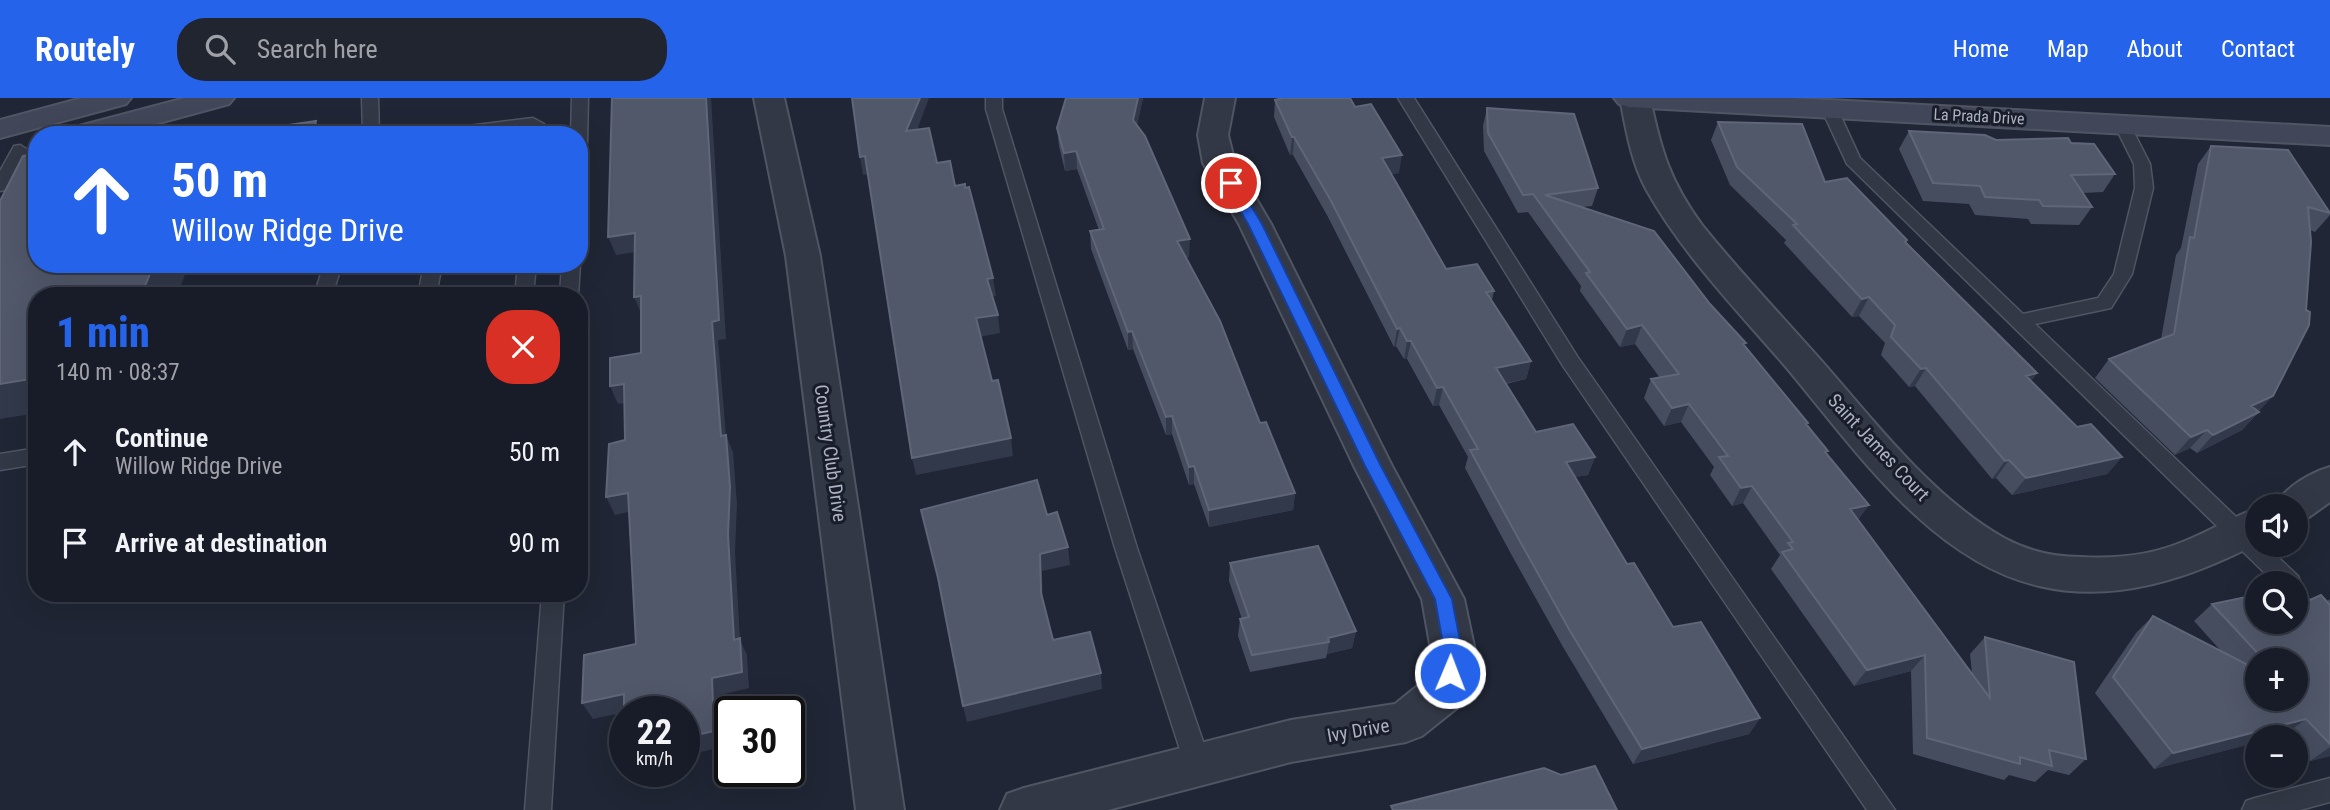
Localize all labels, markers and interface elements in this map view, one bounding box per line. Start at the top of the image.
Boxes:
search box [177,18,667,81]
text: Routely [35,30,135,69]
icon: search [201,30,239,68]
text: Search here [257,34,378,64]
text: Home [1953,35,2009,63]
text: Map [2047,35,2089,63]
text: About [2127,35,2183,63]
text: Contact [2221,35,2295,63]
street label: La Prada Drive [1933,105,2025,128]
text: 50 m [171,152,268,209]
pin [1201,153,1261,213]
icon: ahead [56,154,147,245]
icon: arrive [1212,164,1250,202]
text: Willow Ridge Drive [171,211,404,249]
text: 1 min [56,308,150,357]
button: close [486,310,560,384]
text: 140 m · 08:37 [56,359,180,386]
street label: Country Club Drive [809,383,852,523]
street label: Saint James Court [1823,389,1934,506]
text: Continue [115,423,208,453]
icon: ahead [56,433,94,471]
text: 50 m [509,437,560,467]
text: Willow Ridge Drive [115,453,282,480]
map controls [2245,494,2308,788]
button: sound [2245,494,2308,557]
icon: arrive [56,524,94,562]
text: Arrive at destination [115,528,327,558]
text: 90 m [509,528,560,558]
button: search [2245,571,2308,634]
position arrow [1413,636,1487,710]
button: + [2245,648,2308,711]
speed limit sign: 30 [714,696,805,787]
text: 22 [637,712,672,753]
street label: Ivy Drive [1325,714,1391,747]
button: − [2245,725,2308,788]
text: km/h [636,748,673,769]

